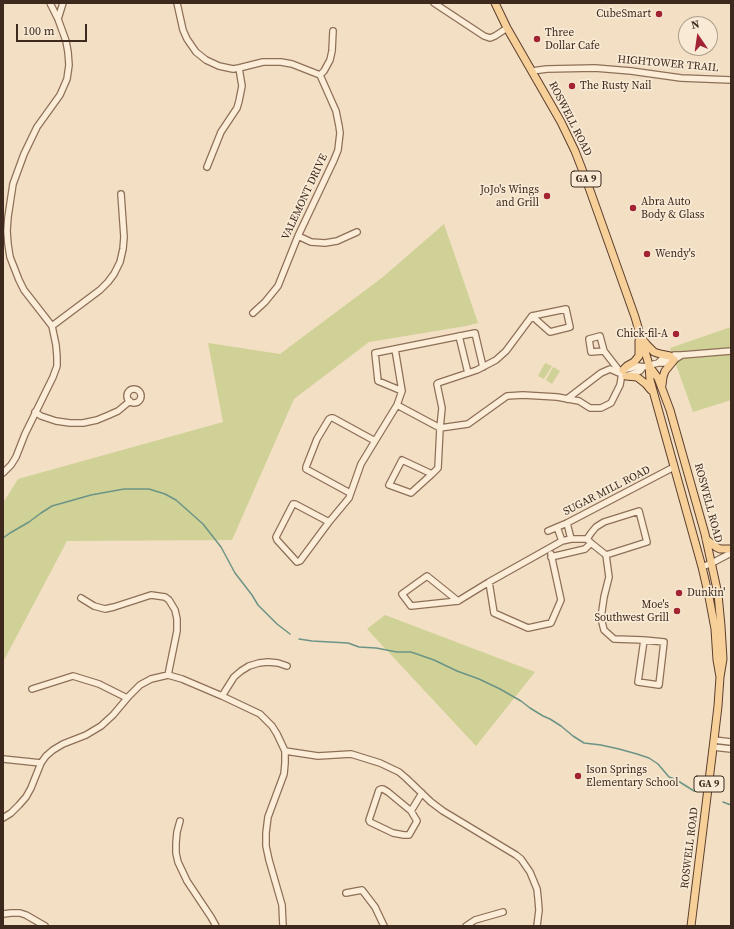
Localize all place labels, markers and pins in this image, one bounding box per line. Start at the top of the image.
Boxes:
place label: CubeSmart [596,7,651,21]
marker: CubeSmart [654,9,664,19]
place label: Three Dollar Cafe [545,26,600,52]
marker: Three Dollar Cafe [532,34,542,44]
place label: The Rusty Nail [580,79,652,93]
marker: The Rusty Nail [567,81,577,91]
place label: JoJo's Wings and Grill [480,183,539,209]
marker: JoJo's Wings and Grill [542,191,552,201]
place label: Abra Auto Body & Glass [641,195,705,221]
marker: Abra Auto Body & Glass [628,203,638,213]
place label: Wendy's [655,247,695,261]
marker: Wendy's [642,249,652,259]
place label: Chick-fil-A [616,327,668,341]
marker: Chick-fil-A [671,329,681,339]
place label: Dunkin' [687,586,725,600]
marker: Dunkin' [674,588,684,598]
place label: Moe's Southwest Grill [594,598,669,624]
marker: Moe's Southwest Grill [672,606,682,616]
place label: Ison Springs Elementary School [586,763,678,789]
marker: Ison Springs Elementary School [573,771,583,781]

